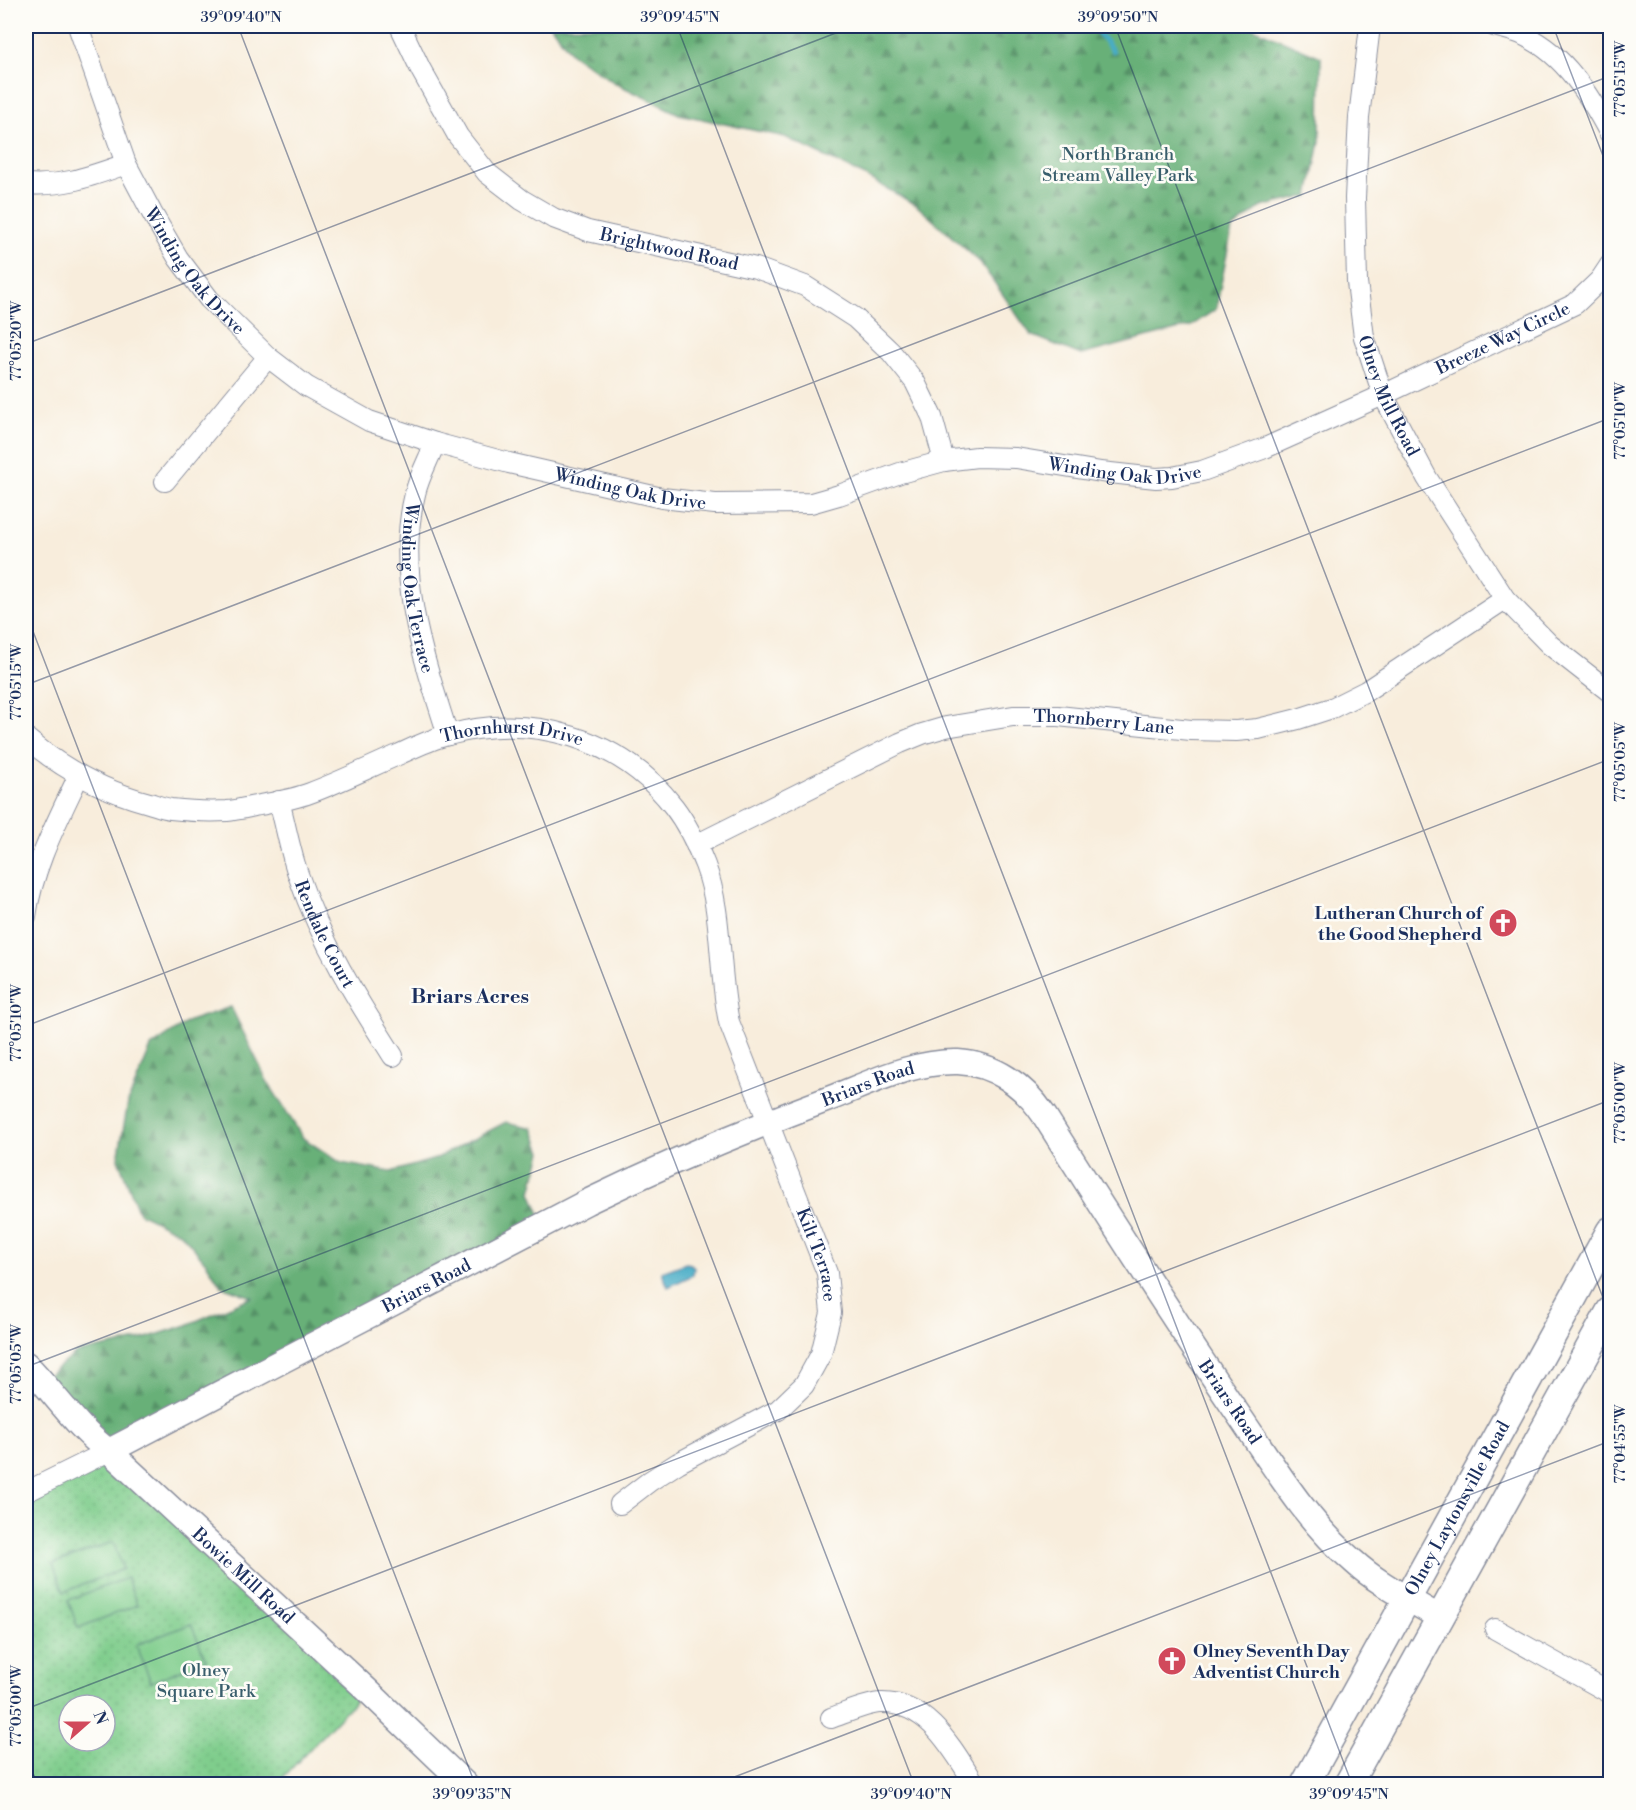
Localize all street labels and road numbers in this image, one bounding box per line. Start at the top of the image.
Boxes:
street label: Winding Oak Drive [139,202,250,340]
street label: Brightwood Road [597,222,741,275]
street label: Breeze Way Circle [1431,297,1574,380]
street label: Olney Mill Road [1353,332,1425,461]
street label: Winding Oak Drive [1046,452,1204,489]
street label: Winding Oak Drive [551,462,708,514]
street label: Winding Oak Terrace [397,500,440,676]
street label: Thornberry Lane [1034,704,1175,740]
street label: Thornhurst Drive [438,715,587,751]
street label: Rendale Court [289,877,360,993]
street label: Briars Road [818,1056,917,1112]
street label: Kilt Terrace [791,1204,841,1303]
street label: Briars Road [377,1253,476,1319]
street label: Briars Road [1193,1355,1267,1449]
street label: Olney Laytonsville Road [1400,1416,1515,1600]
street label: Bowie Mill Road [187,1522,300,1629]

